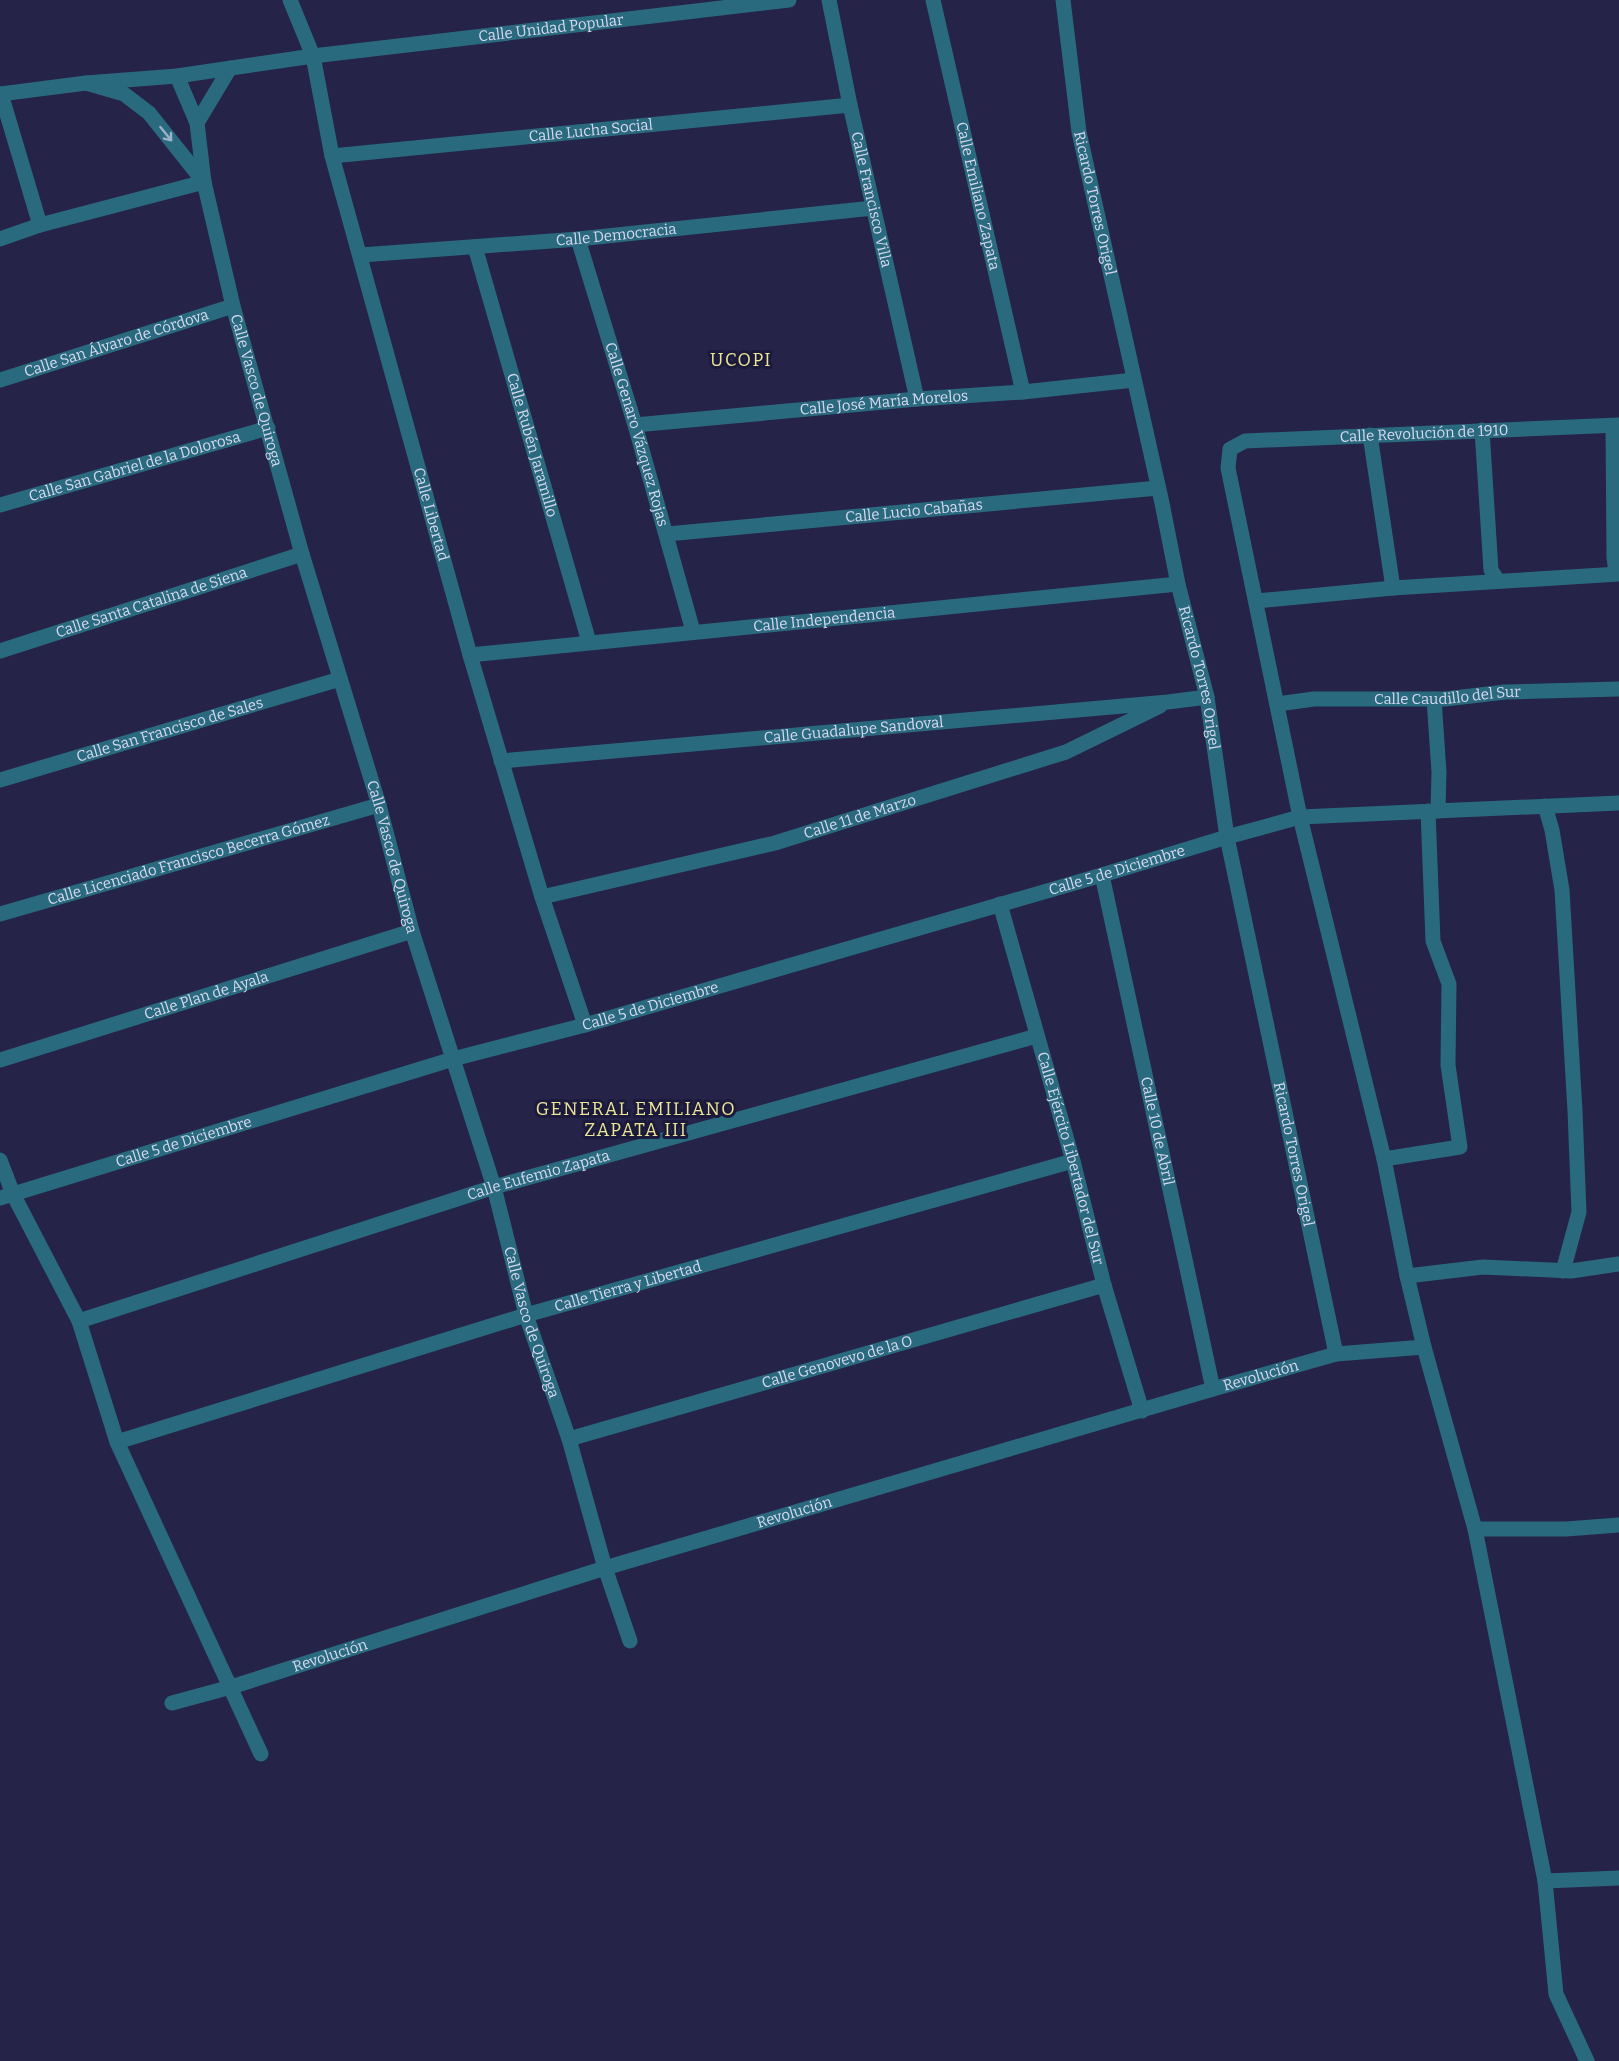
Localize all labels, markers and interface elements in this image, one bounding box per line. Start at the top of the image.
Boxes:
street label: Calle Unidad Popular [477,10,625,45]
street label: Calle Lucha Social [528,115,654,146]
street label: Calle Emiliano Zapata [952,120,1004,272]
one-way arrow [159,126,172,142]
street label: Calle Francisco Villa [847,130,896,269]
street label: Ricardo Torres Origel [1070,130,1120,277]
street label: Calle Democracia [555,220,677,250]
street label: Calle San Álvaro de Córdova [22,305,211,381]
street label: Calle Vasco de Quiroga [227,312,286,469]
street label: Calle Genaro Vázquez Rojas [601,340,672,528]
district label: UCOPI [710,349,772,371]
street label: Calle Rubén Jaramillo [503,371,561,519]
street label: Calle José María Morelos [799,387,969,419]
street label: Calle Revolución de 1910 [1339,421,1509,446]
street label: Calle San Gabriel de la Dolorosa [27,427,242,505]
street label: Calle Libertad [410,466,453,563]
street label: Calle Lucio Cabañas [844,495,983,526]
street label: Calle Santa Catalina de Siena [53,563,249,642]
street label: Calle Independencia [752,603,896,636]
street label: Ricardo Torres Origel [1175,604,1223,751]
street label: Calle Caudillo del Sur [1374,683,1521,708]
street label: Calle San Francisco de Sales [74,693,265,766]
street label: Calle Guadalupe Sandoval [763,713,944,747]
street label: Calle Vasco de Quiroga [363,778,421,935]
street label: Calle 11 de Marzo [801,790,918,842]
street label: Calle Licenciado Francisco Becerra Gómez [45,811,331,909]
street label: Calle 5 de Diciembre [1047,841,1187,899]
street label: Calle Plan de Ayala [142,968,271,1023]
street label: Calle 5 de Diciembre [580,978,721,1034]
street label: Calle Ejército Libertador del Sur [1033,1050,1108,1267]
street label: Calle 10 de Abril [1137,1075,1178,1187]
street label: Ricardo Torres Origel [1270,1080,1318,1228]
district label: GENERAL EMILIANO ZAPATA III [536,1098,736,1141]
street label: Calle 5 de Diciembre [113,1112,254,1171]
street label: Calle Eufemio Zapata [465,1146,612,1204]
street label: Calle Vasco de Quiroga [500,1245,563,1400]
street label: Calle Tierra y Libertad [552,1257,703,1316]
street label: Calle Genovevo de la O [760,1332,915,1392]
street label: Revolución [1221,1356,1301,1395]
street label: Revolución [755,1493,835,1532]
street label: Revolución [290,1635,370,1676]

